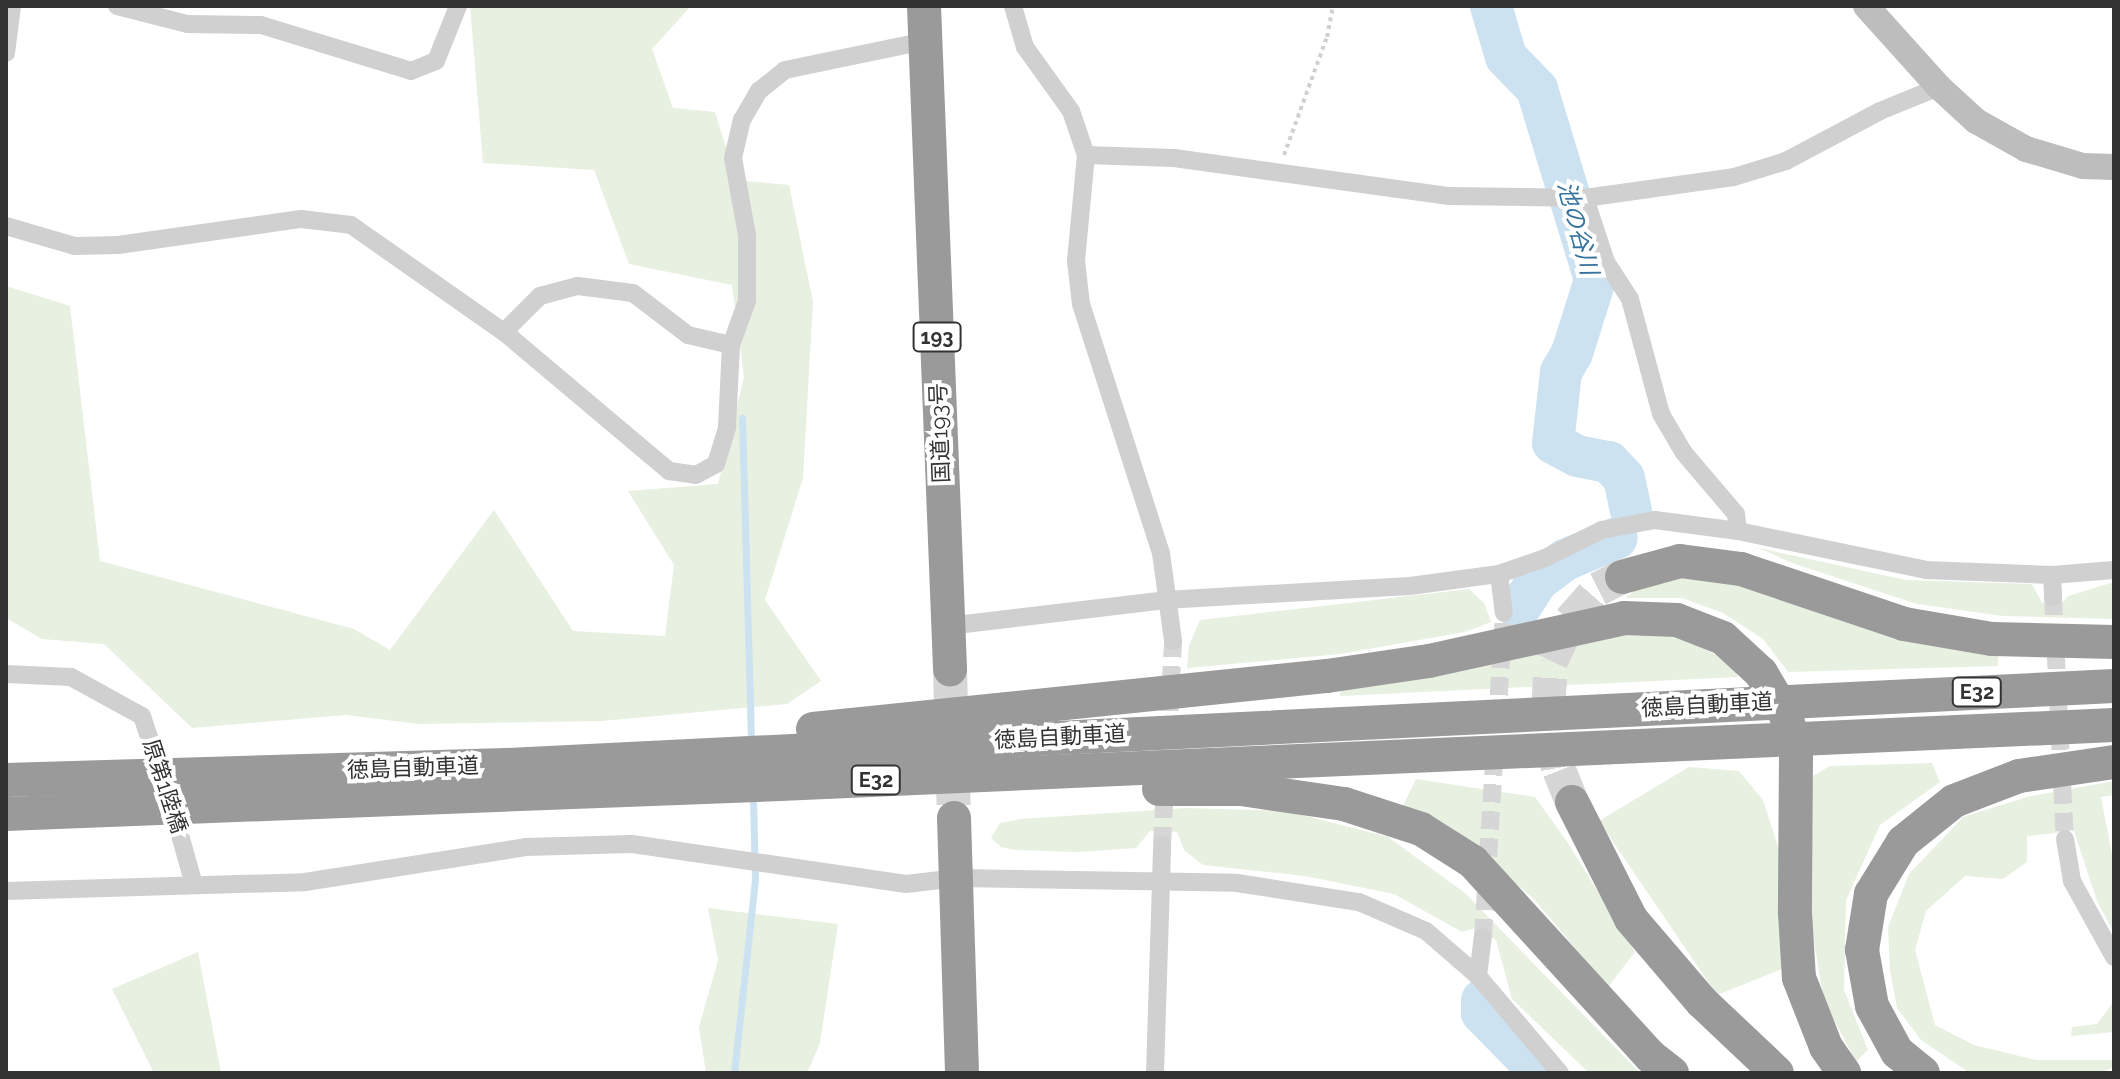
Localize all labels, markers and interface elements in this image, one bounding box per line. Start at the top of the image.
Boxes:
water label: 池の谷川 [1552,178,1604,278]
road number: 193 [911,321,963,353]
street label: 国道193号 [925,383,955,483]
road number: E32 [1951,676,2003,708]
street label: 徳島自動車道 [1640,688,1774,722]
street label: 徳島自動車道 [993,720,1127,754]
street label: 原第1陸橋 [137,736,193,836]
street label: 徳島自動車道 [347,753,479,783]
road number: E32 [850,764,902,796]

